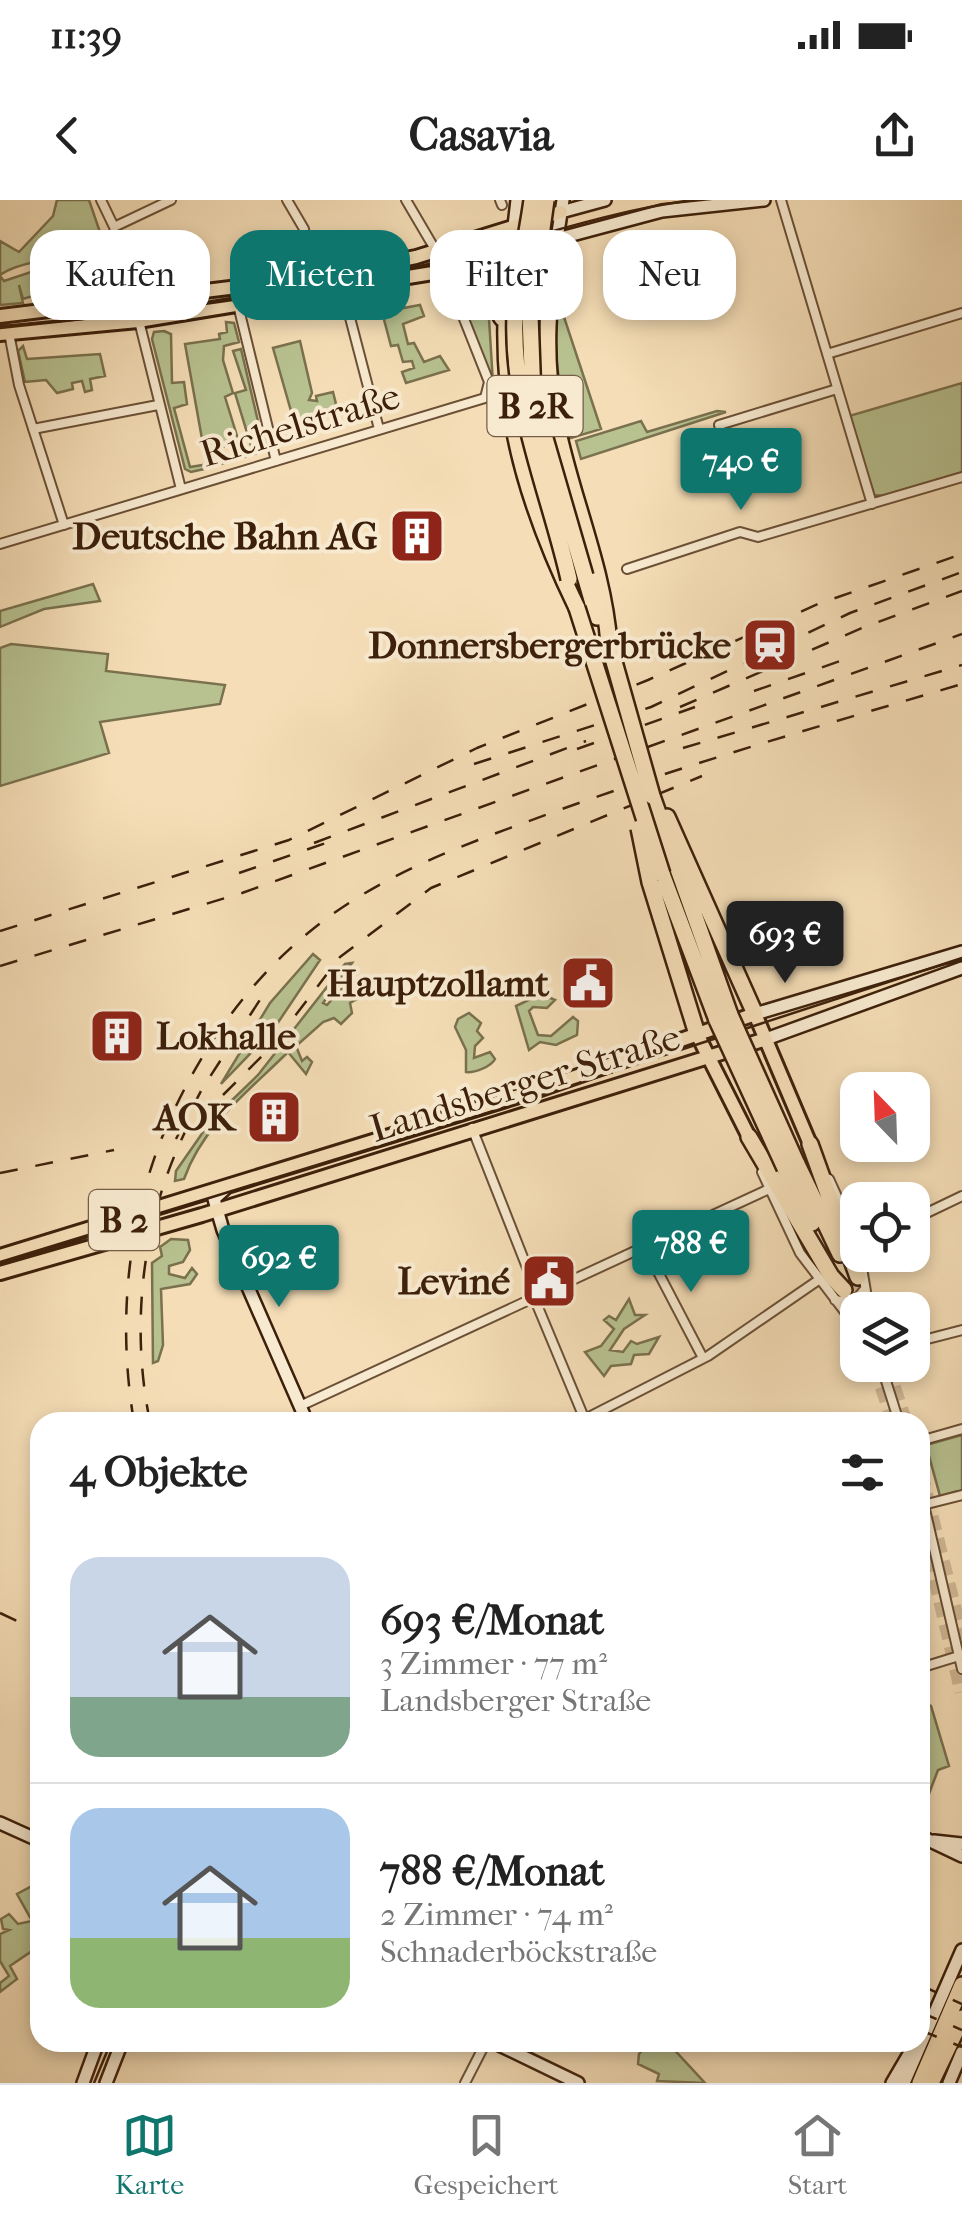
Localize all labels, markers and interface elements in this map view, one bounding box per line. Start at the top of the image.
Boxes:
text: 11:39 [50,13,122,58]
icon: back [40,108,95,163]
icon: share [867,108,922,163]
text: Casavia [409,109,553,162]
chip: Kaufen [30,230,210,320]
chip: Mieten [230,230,410,320]
chip: Filter [430,230,583,320]
chip: Neu [603,230,736,320]
street label: Richelstraße [195,373,405,477]
road number: B 2R [488,376,582,436]
pin: 740 € [671,428,811,513]
text: 740 € [703,442,780,479]
building icon: Deutsche Bahn AG [387,506,447,566]
place label: Deutsche Bahn AG [72,514,378,559]
station icon: Donnersbergerbrücke [740,615,800,675]
place label: Donnersbergerbrücke [368,623,731,668]
pin: 693 € [715,901,855,986]
text: 693 € [748,915,822,952]
public building icon: Hauptzollamt [558,953,618,1013]
place label: Hauptzollamt [327,961,549,1006]
building icon: Lokhalle [87,1006,147,1066]
place label: Lokhalle [156,1014,296,1059]
street label: Landsberger Straße [365,1014,685,1152]
north arrow [840,1072,930,1162]
map controls [840,1072,930,1382]
building icon: AOK [244,1087,304,1147]
place label: AOK [152,1095,237,1140]
button: locate [840,1182,930,1272]
road number: B 2 [89,1190,159,1250]
pin: 788 € [621,1210,761,1295]
text: 788 € [654,1224,728,1261]
pin: 692 € [209,1225,349,1310]
text: 692 € [241,1239,317,1276]
public building icon: Leviné [519,1251,579,1311]
place label: Leviné [398,1259,510,1304]
button: layers [840,1292,930,1382]
icon: filters [835,1445,890,1500]
text: 4 Objekte [70,1448,248,1497]
text: 693 €/Monat [380,1596,604,1645]
icon: home [150,1597,270,1717]
text: 3 Zimmer · 77 m² [380,1645,607,1682]
text: Landsberger Straße [380,1682,651,1719]
text: 788 €/Monat [380,1847,604,1896]
icon: home [150,1848,270,1968]
text: 2 Zimmer · 74 m² [380,1896,613,1933]
text: Schnaderböckstraße [380,1933,657,1970]
tab: Karte [115,2108,184,2201]
tab: Gespeichert [414,2108,558,2201]
tab: Start [788,2108,847,2201]

